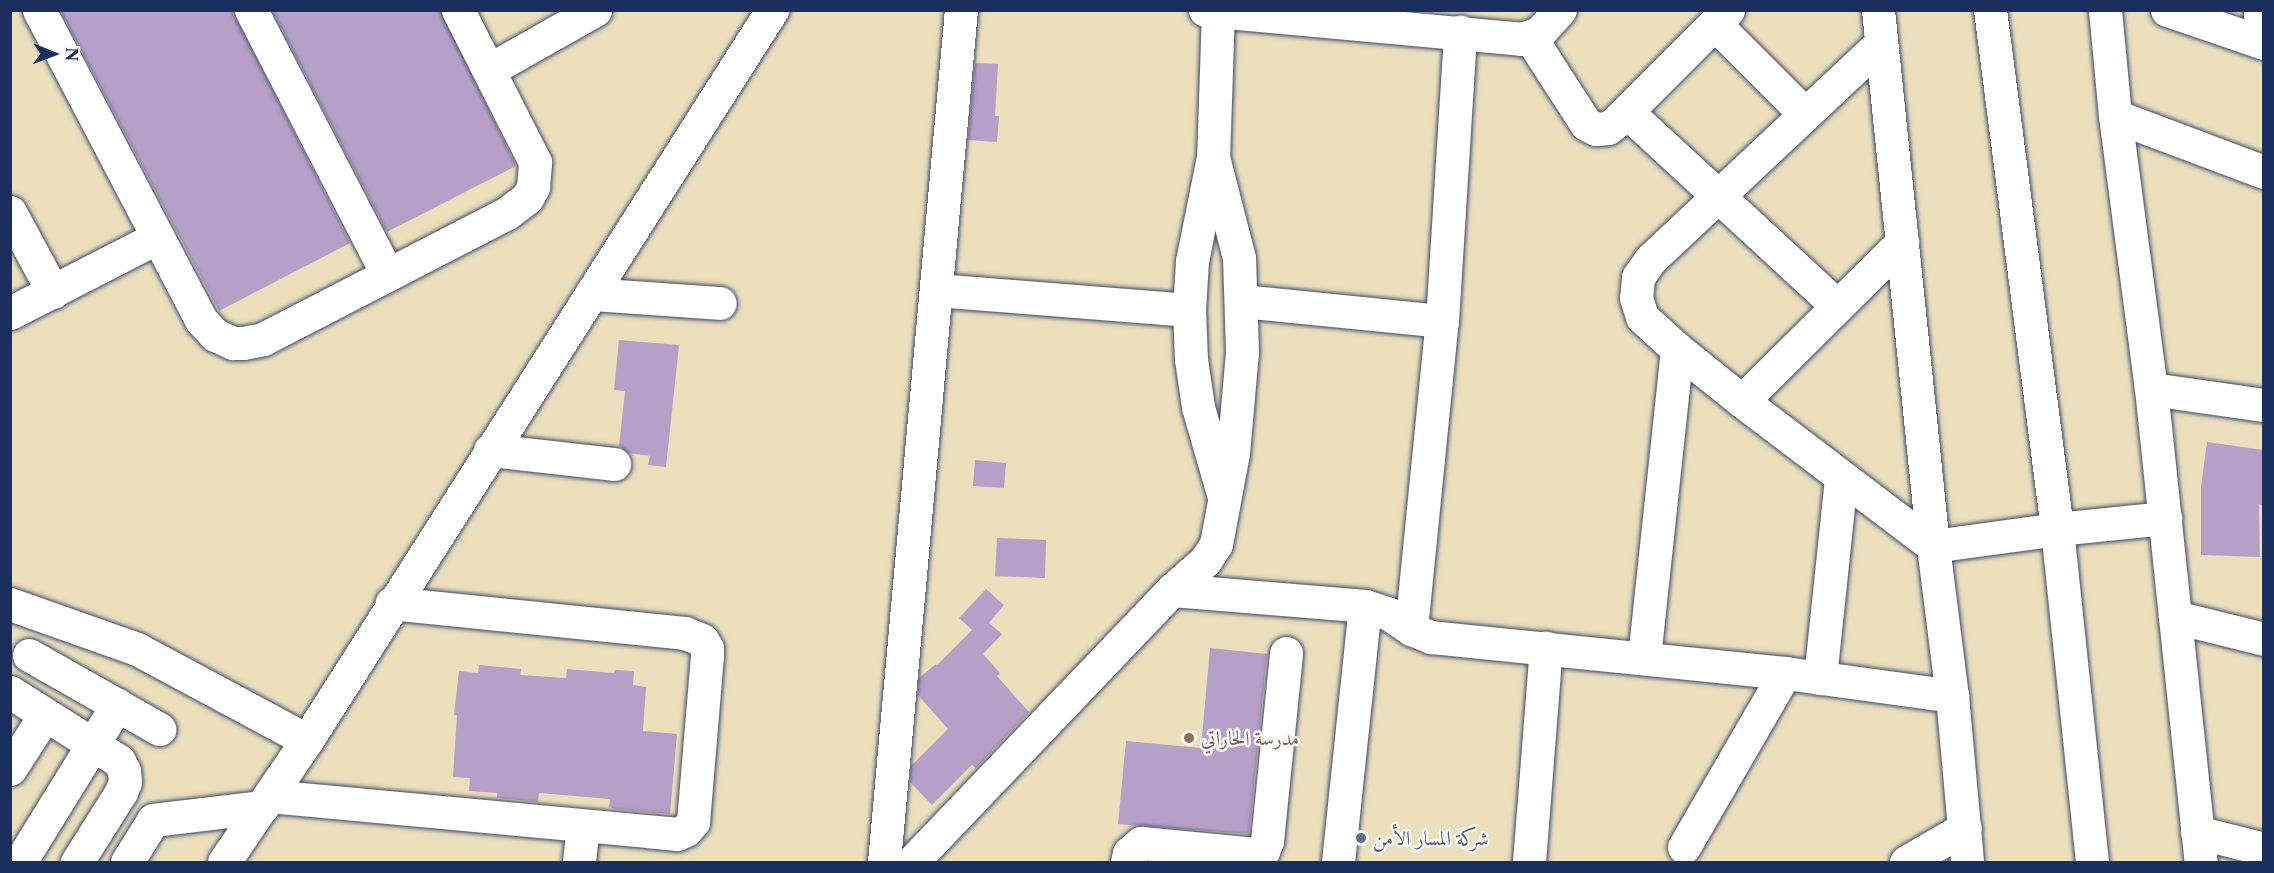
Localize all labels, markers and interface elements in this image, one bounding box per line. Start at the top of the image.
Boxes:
north arrow [24,24,84,84]
text: N [62,47,82,61]
place label: مدرسة الحاراتي [1201,726,1299,750]
marker: مدرسة الحاراتي [1182,731,1196,745]
place label: شركة المسار الأمن [1373,826,1489,850]
marker: شركة المسار الأمن [1354,831,1368,845]

